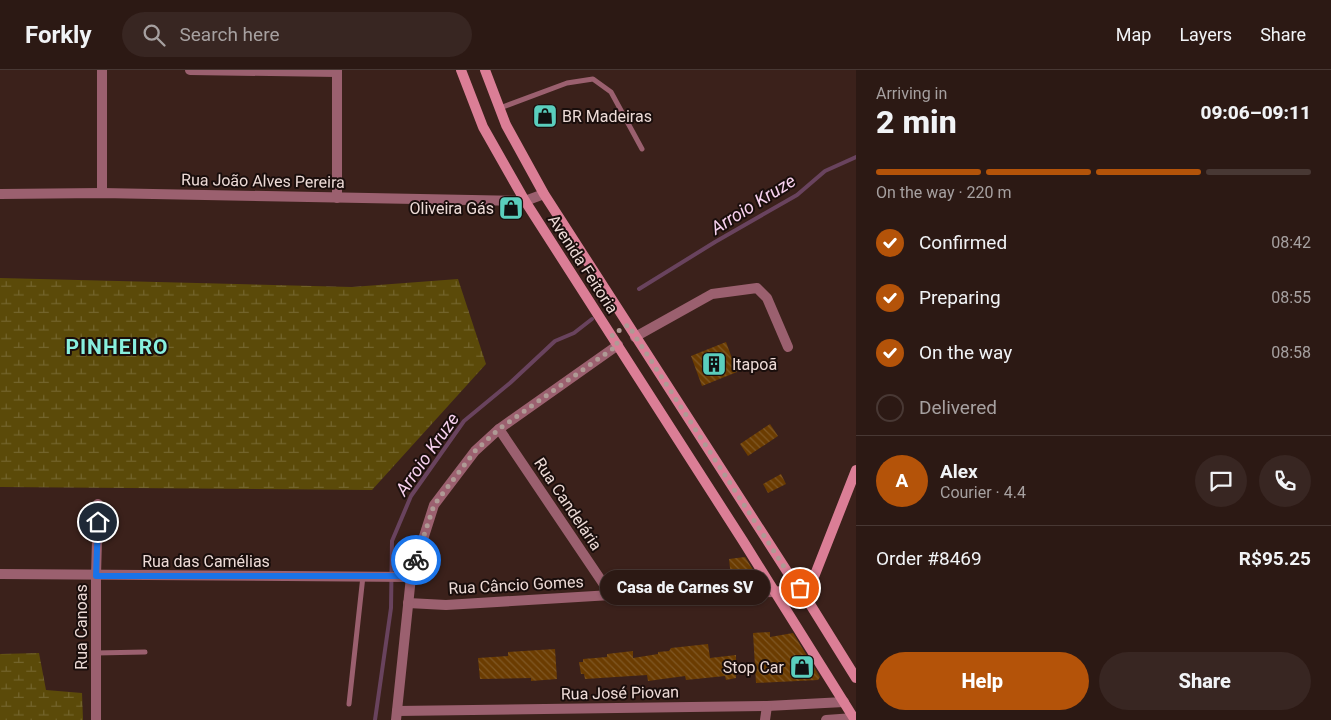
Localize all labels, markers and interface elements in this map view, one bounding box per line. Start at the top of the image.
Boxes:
search box [122,12,472,57]
text: Forkly [25,21,92,49]
icon: search [140,21,168,49]
text: Search here [180,23,279,46]
text: Map [1116,24,1151,45]
text: Layers [1179,24,1232,45]
text: Share [1260,24,1306,45]
text: Arriving in [876,84,947,103]
text: 09:06–09:11 [1200,101,1311,124]
shop icon: BR Madeiras [532,103,558,129]
text: 2 min [876,103,957,141]
place label: BR Madeiras [562,107,652,126]
street label: Rua João Alves Pereira [181,170,345,192]
water label: Arroio Kruze [706,170,799,239]
text: On the way · 220 m [876,183,1012,202]
shop icon: Oliveira Gás [498,195,524,221]
place label: Oliveira Gás [410,199,494,218]
street label: Avenida Feitoria [544,211,622,317]
icon: check [876,229,904,257]
text: Confirmed [919,231,1007,254]
text: 08:42 [1271,233,1311,252]
icon: check [876,284,904,312]
text: Preparing [919,286,1001,309]
text: 08:55 [1271,288,1311,307]
district label: PINHEIRO [65,335,169,359]
icon: check [876,339,904,367]
text: On the way [919,341,1012,364]
text: 08:58 [1271,343,1311,362]
building icon: Itapoã [701,351,727,377]
place label: Itapoã [732,355,777,374]
text: Delivered [919,396,997,419]
water label: Arroio Kruze [390,409,463,500]
street label: Rua Candelária [530,454,606,554]
button: chat [1195,455,1247,507]
button: phone [1259,455,1311,507]
text: Alex [940,460,978,483]
text: A [896,469,908,492]
text: Courier · 4.4 [940,483,1026,502]
pin [77,501,119,543]
icon: home [84,508,112,536]
courier [391,535,441,585]
icon: bike [402,546,430,574]
text: Order #8469 [876,547,982,570]
text: R$95.25 [1239,547,1311,570]
street label: Rua das Camélias [142,552,270,571]
pin [779,567,821,609]
callout: Casa de Carnes SV [600,570,770,606]
street label: Rua Câncio Gomes [448,572,584,598]
icon: bag [786,574,814,602]
text: Casa de Carnes SV [617,578,753,597]
street label: Rua Canoas [72,584,91,670]
button: Help [876,652,1089,710]
button: Share [1099,652,1311,710]
shop icon: Stop Car [789,654,815,680]
place label: Stop Car [723,658,785,677]
street label: Rua José Piovan [561,682,679,704]

